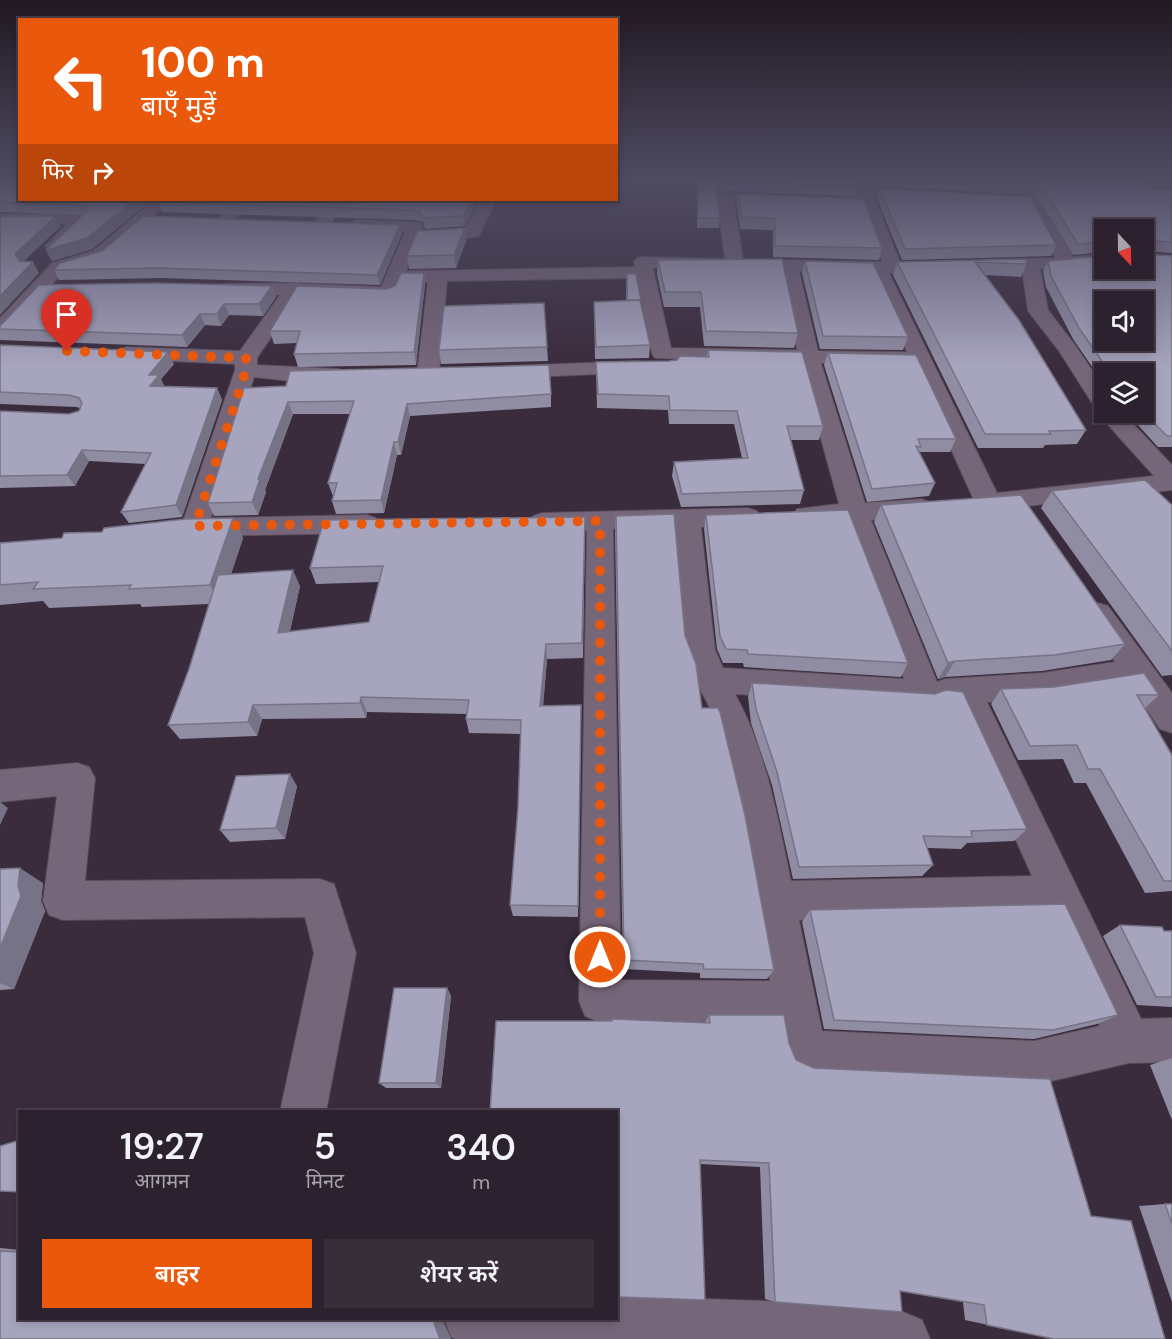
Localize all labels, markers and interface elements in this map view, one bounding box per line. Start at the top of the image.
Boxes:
text: 100 m [141,35,265,90]
icon: left [42,42,120,120]
text: बाएँ मुड़ें [141,88,216,123]
icon: right [86,156,119,189]
text: फिर [42,157,74,186]
north arrow [1094,219,1154,279]
map controls [1094,219,1154,423]
pin [41,289,92,351]
button: sound [1094,291,1154,351]
icon: arrive [50,298,83,331]
button: layers [1094,363,1154,423]
position arrow [568,925,632,989]
text: 19:27 [120,1123,204,1170]
text: 5 [314,1123,336,1170]
text: 340 [446,1124,516,1171]
text: आगमन [135,1168,189,1194]
text: मिनट [306,1168,344,1194]
text: m [472,1169,490,1195]
button: बाहर [42,1239,312,1308]
button: शेयर करें [324,1239,594,1308]

